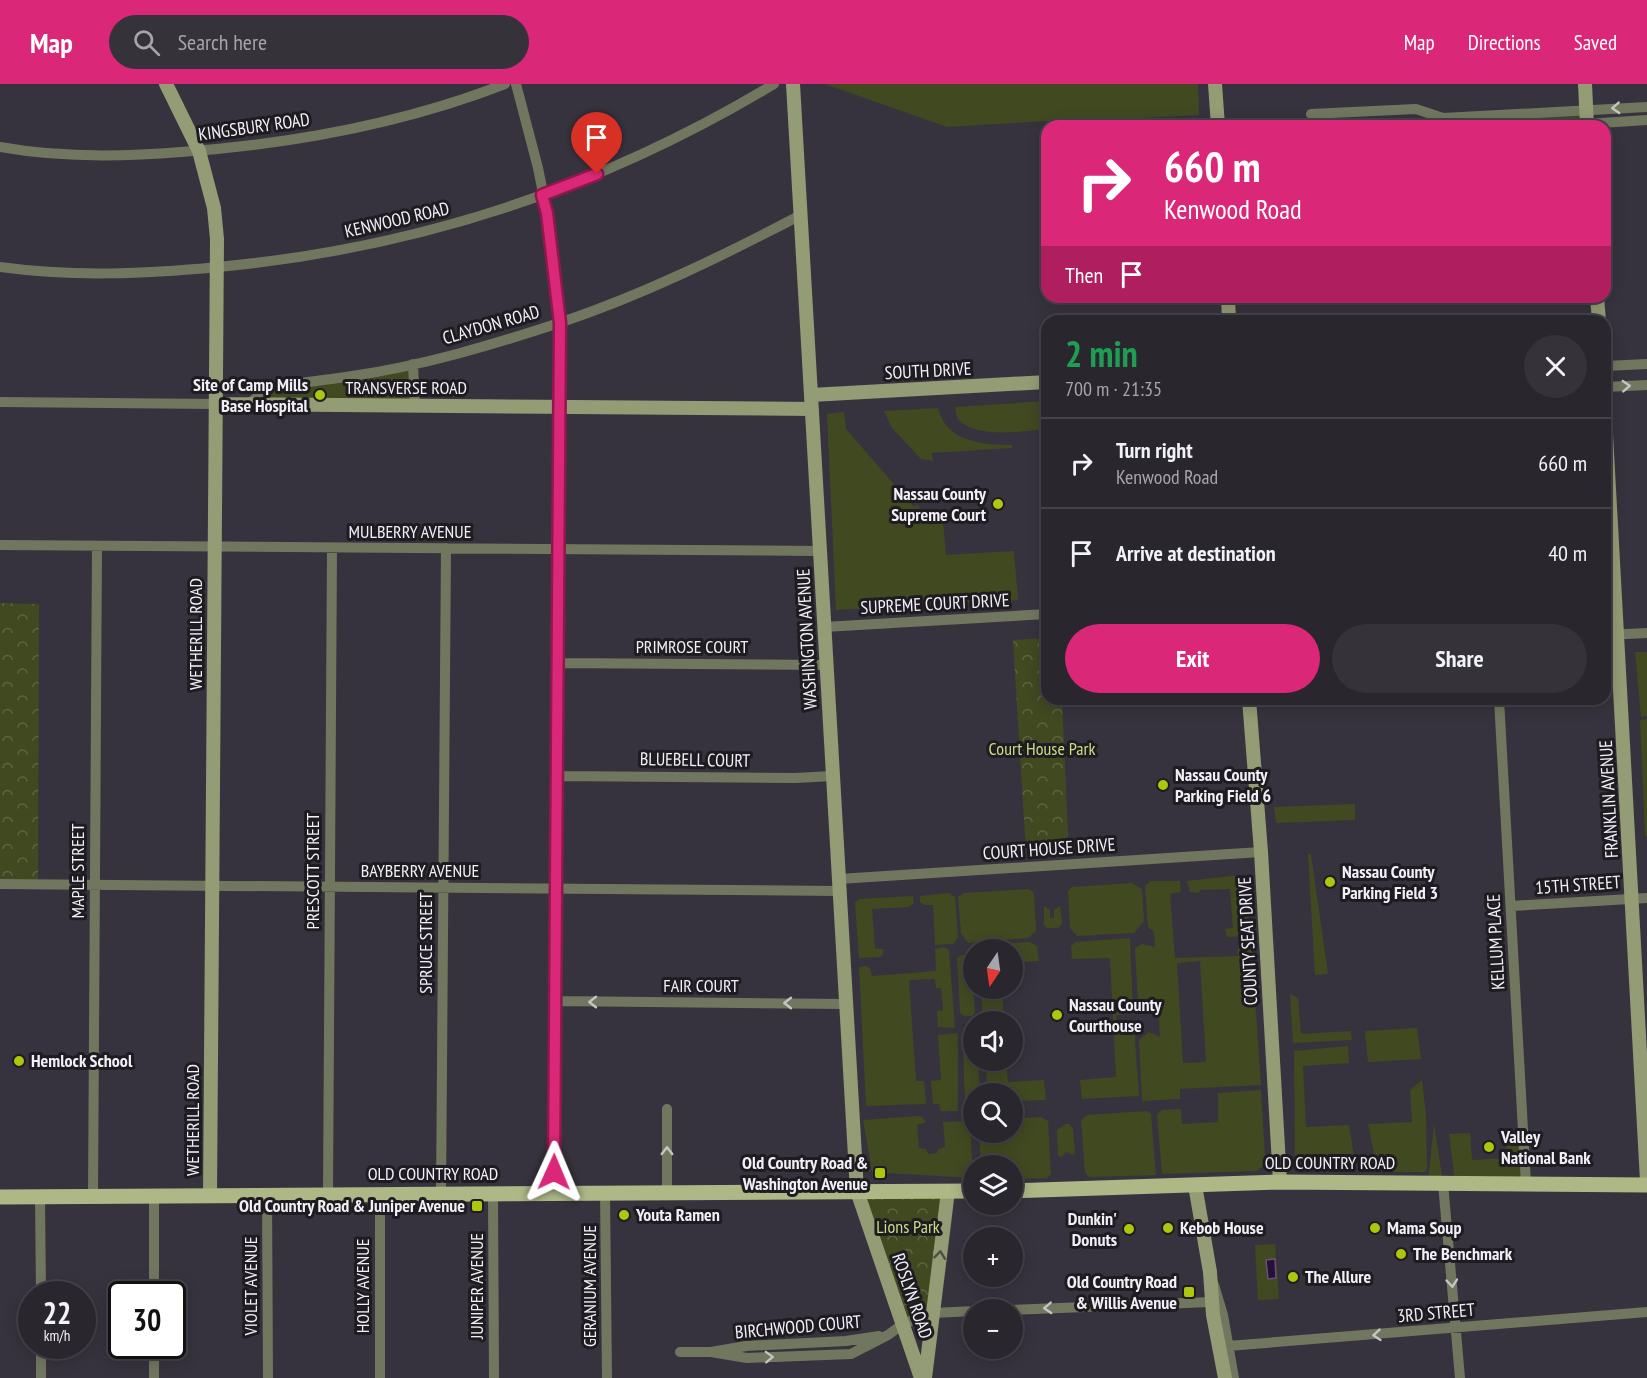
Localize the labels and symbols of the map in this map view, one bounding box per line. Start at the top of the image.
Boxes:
one-way arrow [1612,102,1621,115]
street label: KINGSBURY ROAD [197,107,311,146]
pin [571,112,622,174]
street label: KENWOOD ROAD [342,196,451,243]
street label: CLAYDON ROAD [440,300,542,349]
street label: SOUTH DRIVE [884,357,972,384]
place label: Site of Camp Mills Base Hospital [193,373,309,417]
street label: TRANSVERSE ROAD [345,376,467,399]
one-way arrow [1622,380,1631,393]
marker: Site of Camp Mills Base Hospital [313,388,327,402]
place label: Nassau County Supreme Court [891,482,987,526]
marker: Nassau County Supreme Court [991,497,1005,511]
street label: MULBERRY AVENUE [349,520,471,543]
street label: WASHINGTON AVENUE [791,568,822,710]
street label: WETHERILL ROAD [184,578,207,690]
street label: SUPREME COURT DRIVE [860,588,1010,619]
street label: PRIMROSE COURT [636,635,748,658]
park label: Court House Park [989,737,1095,760]
street label: FRANKLIN AVENUE [1594,739,1623,859]
street label: BLUEBELL COURT [640,747,750,772]
place label: Nassau County Parking Field 6 [1175,763,1271,807]
marker: Nassau County Parking Field 6 [1156,778,1170,792]
street label: PRESCOTT STREET [301,813,324,929]
street label: MAPLE STREET [66,824,89,919]
street label: COURT HOUSE DRIVE [982,832,1116,865]
street label: BAYBERRY AVENUE [361,859,479,882]
place label: Nassau County Parking Field 3 [1342,860,1438,904]
street label: 15TH STREET [1534,870,1621,899]
marker: Nassau County Parking Field 3 [1323,875,1337,889]
street label: COUNTY SEAT DRIVE [1233,876,1262,1006]
street label: SPRUCE STREET [414,892,437,994]
street label: KELLUM PLACE [1482,893,1509,991]
north arrow [963,939,1023,999]
street label: FAIR COURT [663,974,739,997]
place label: Nassau County Courthouse [1069,993,1162,1037]
one-way arrow [588,996,597,1008]
one-way arrow [783,997,792,1009]
marker: Nassau County Courthouse [1050,1008,1064,1022]
place label: Hemlock School [31,1049,133,1072]
marker: Hemlock School [12,1054,26,1068]
street label: WETHERILL ROAD [181,1064,204,1176]
place label: Valley National Bank [1500,1125,1591,1169]
position arrow [522,1140,586,1204]
marker: Valley National Bank [1482,1140,1496,1154]
one-way arrow [661,1146,673,1155]
place label: Old Country Road & Washington Avenue [742,1151,868,1195]
street label: OLD COUNTRY ROAD [1265,1151,1395,1174]
street label: OLD COUNTRY ROAD [368,1162,498,1185]
marker: Old Country Road & Washington Avenue [873,1166,887,1180]
place label: Old Country Road & Juniper Avenue [239,1194,465,1217]
marker: Old Country Road & Juniper Avenue [470,1199,484,1213]
place label: Youta Ramen [635,1203,720,1226]
place label: Dunkin' Donuts [1068,1207,1117,1251]
marker: Youta Ramen [617,1208,631,1222]
park label: Lions Park [876,1215,940,1238]
place label: Kebob House [1180,1216,1264,1239]
place label: Mama Soup [1387,1216,1461,1239]
marker: Kebob House [1161,1221,1175,1235]
marker: Mama Soup [1368,1221,1382,1235]
marker: Dunkin' Donuts [1122,1222,1136,1236]
street label: GERANIUM AVENUE [578,1225,601,1347]
street label: JUNIPER AVENUE [465,1233,488,1340]
street label: VIOLET AVENUE [239,1236,262,1337]
street label: HOLLY AVENUE [351,1239,374,1333]
place label: The Benchmark [1413,1242,1513,1265]
marker: The Benchmark [1394,1247,1408,1261]
street label: ROSLYN ROAD [887,1250,938,1342]
one-way arrow [933,1251,946,1260]
place label: The Allure [1305,1265,1371,1288]
place label: Old Country Road & Willis Avenue [1067,1270,1177,1314]
marker: The Allure [1286,1270,1300,1284]
one-way arrow [1445,1278,1458,1288]
speed limit sign: 30 [108,1281,186,1359]
marker: Old Country Road & Willis Avenue [1182,1285,1196,1299]
street label: 3RD STREET [1396,1298,1476,1327]
one-way arrow [1043,1302,1052,1315]
street label: BIRCHWOOD COURT [734,1310,862,1343]
one-way arrow [1372,1328,1381,1341]
one-way arrow [765,1351,774,1364]

